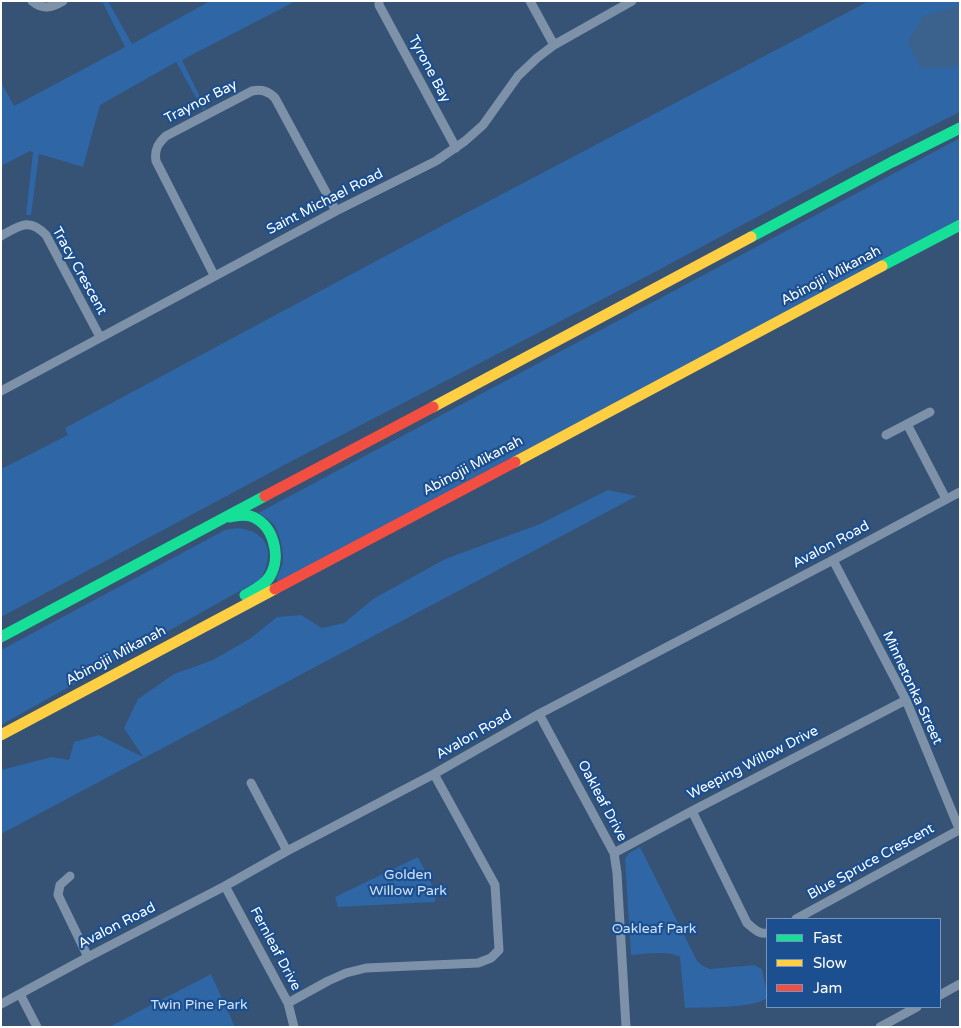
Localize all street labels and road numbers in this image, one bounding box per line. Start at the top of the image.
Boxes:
street label: Tyrone Bay [404,32,454,106]
street label: Traynor Bay [162,77,240,127]
street label: Saint Michael Road [264,165,386,239]
street label: Tracy Crescent [48,224,110,318]
street label: Abinojii Mikanah [778,243,884,309]
street label: Abinojii Mikanah [420,433,526,499]
street label: Avalon Road [790,518,872,572]
street label: Abinojii Mikanah [63,623,169,689]
street label: Minnetonka Street [878,629,946,747]
street label: Avalon Road [433,707,515,763]
street label: Weeping Willow Drive [685,723,821,803]
street label: Oakleaf Drive [574,758,630,844]
street label: Blue Spruce Crescent [805,820,937,904]
street label: Avalon Road [76,899,158,953]
street label: Fernleaf Drive [246,904,304,994]

